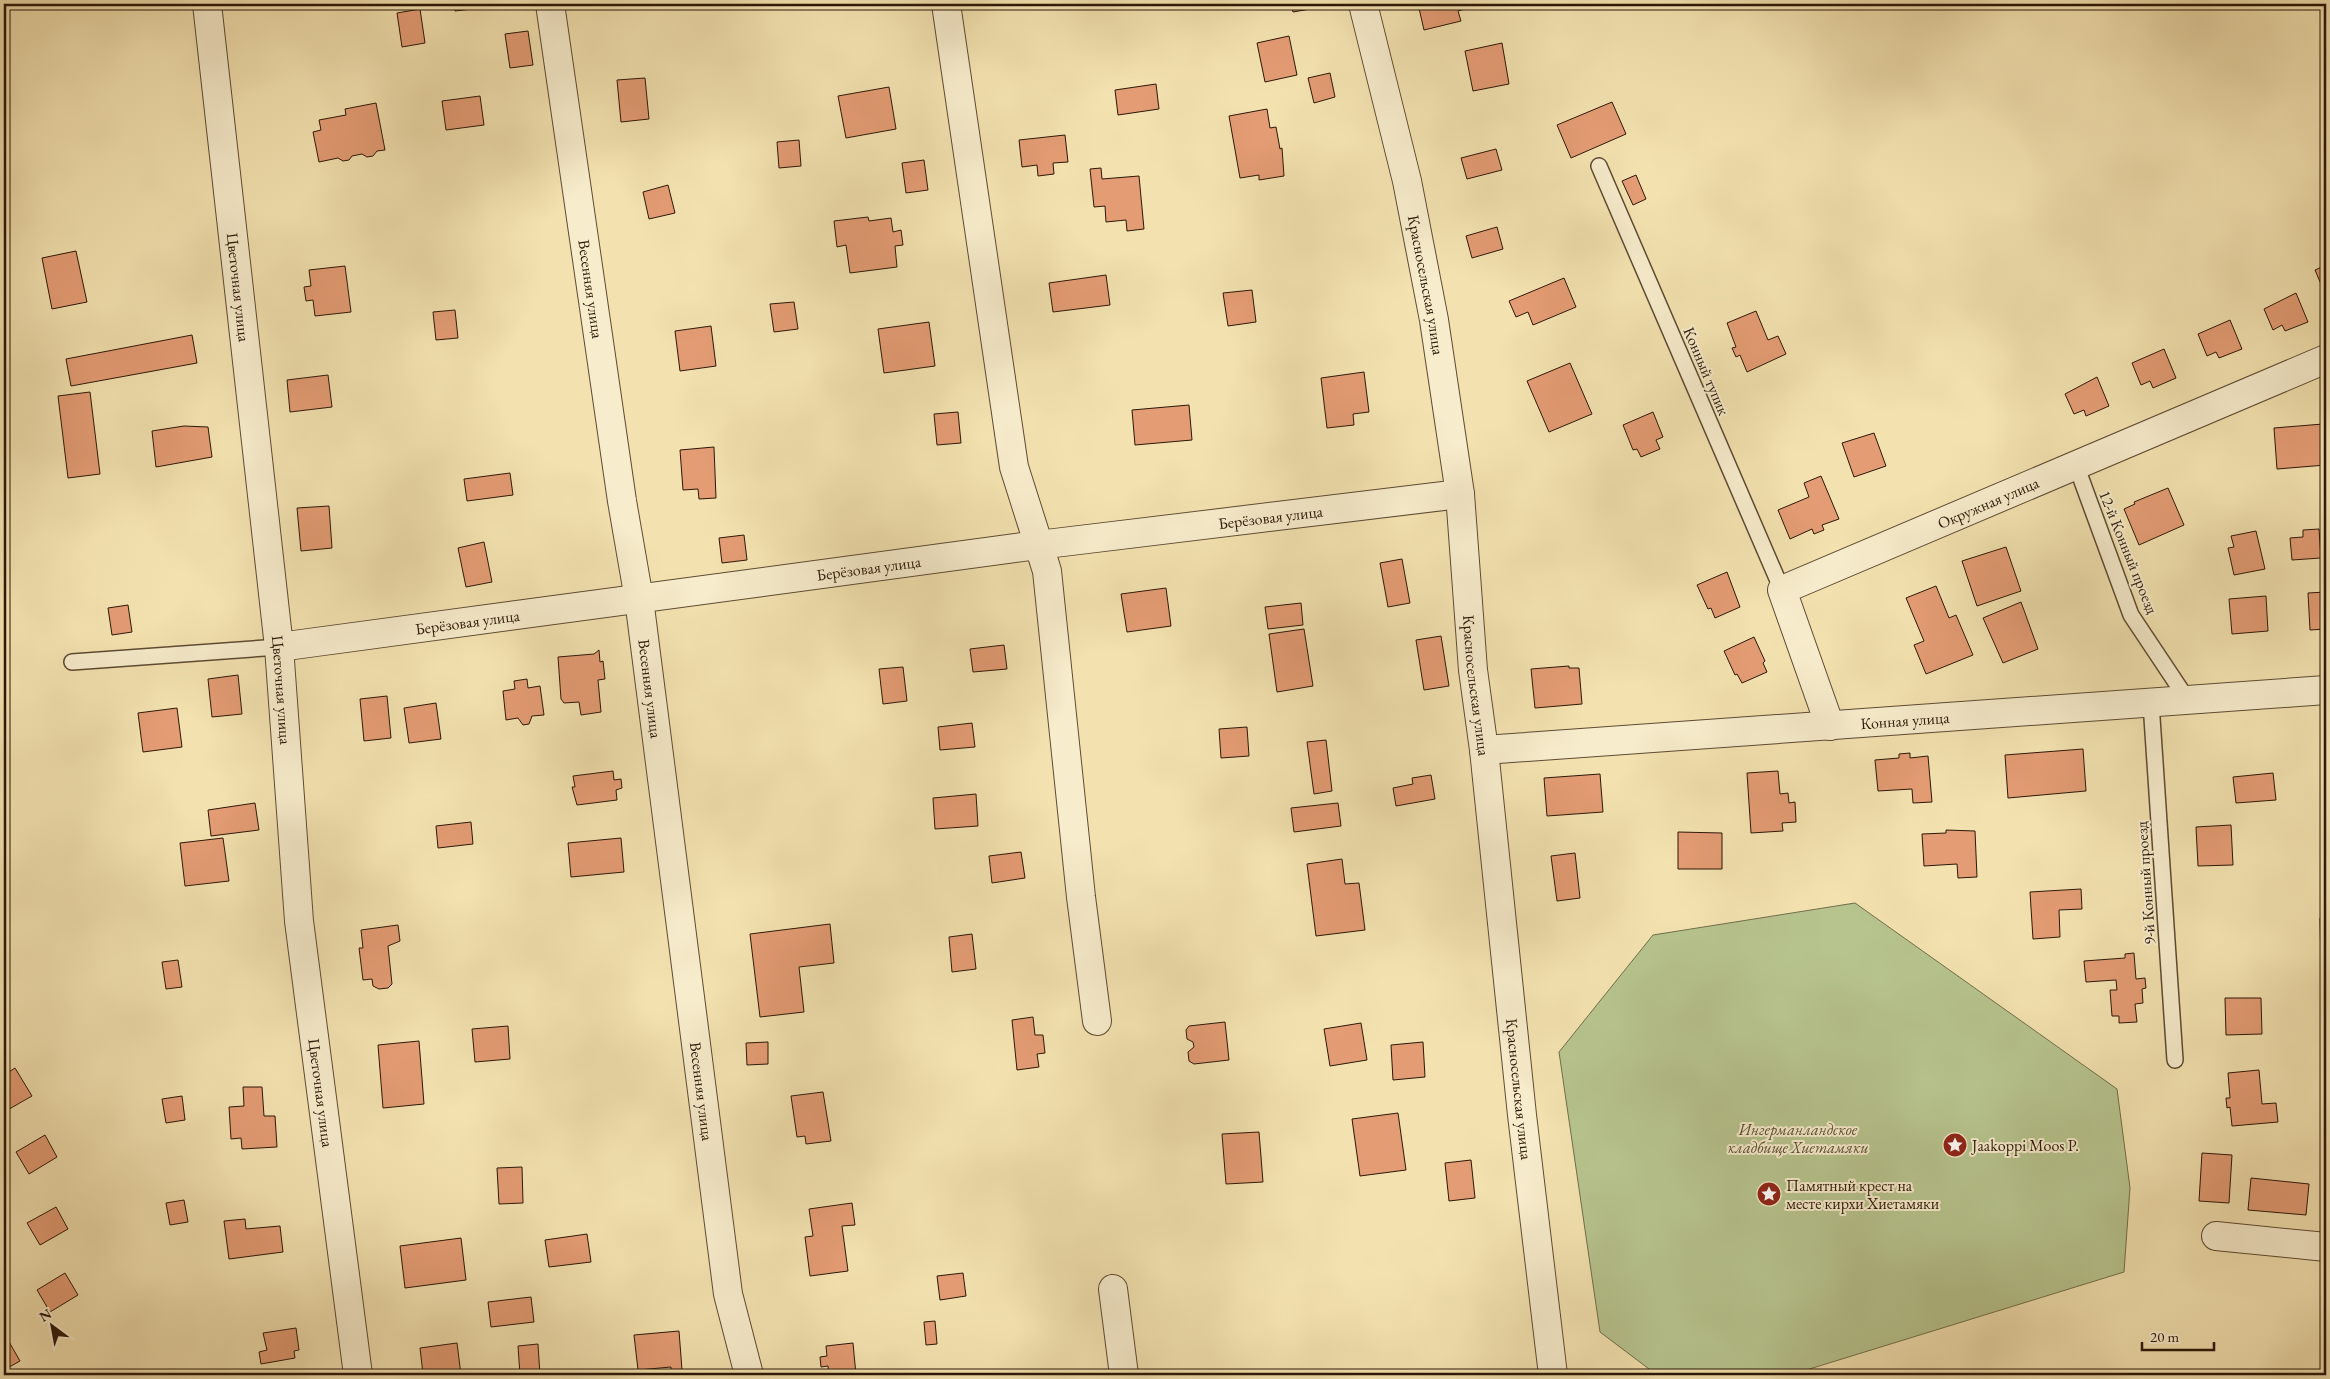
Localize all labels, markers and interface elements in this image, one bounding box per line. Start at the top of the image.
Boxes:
street label: Красносельская улица [1403,213,1449,357]
street label: Цветочная улица [222,232,255,344]
street label: Весенняя улица [573,238,608,340]
street label: Конный тупик [1679,324,1735,419]
street label: Окружная улица [1934,472,2043,534]
street label: 12-й Конный проезд [2094,487,2163,618]
street label: Берёзовая улица [1217,501,1325,534]
street label: Берёзовая улица [815,551,923,586]
street label: Берёзовая улица [414,605,522,640]
street label: Красносельская улица [1458,614,1495,758]
street label: Цветочная улица [267,634,296,746]
street label: Весенняя улица [633,638,667,740]
street label: Конная улица [1860,707,1951,734]
street label: 9-й Конный проезд [2131,820,2160,945]
street label: Красносельская улица [1501,1017,1537,1161]
street label: Цветочная улица [303,1037,338,1149]
street label: Весенняя улица [685,1041,718,1143]
park label: Ингерманландское кладбище Хиетамяки [1727,1119,1869,1158]
place icon: Jaakoppi Moos P. [1942,1132,1968,1158]
place label: Jaakoppi Moos P. [1970,1135,2079,1156]
place label: Памятный крест на месте кирхи Хиетамяки [1786,1175,1940,1214]
place icon: Памятный крест на месте кирхи Хиетамяки [1756,1181,1782,1207]
north arrow [28,1302,78,1352]
text: N [36,1304,55,1326]
scale bar [2142,1319,2215,1351]
text: 20 m [2150,1327,2179,1346]

